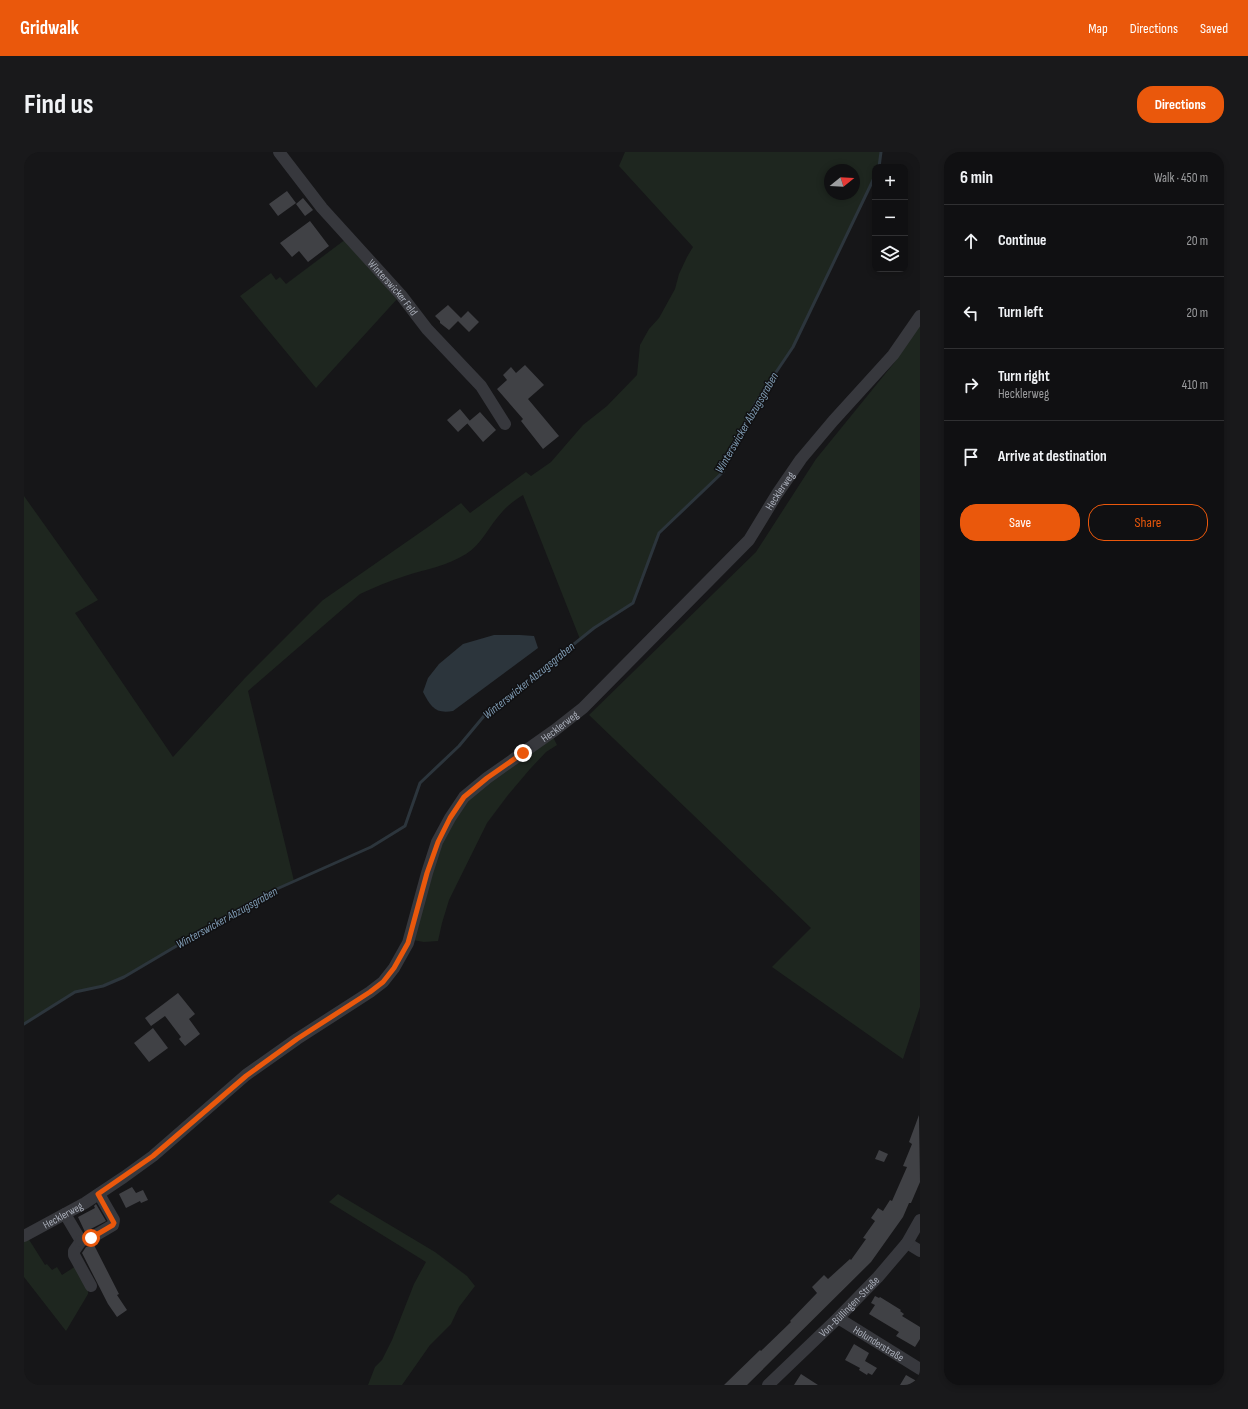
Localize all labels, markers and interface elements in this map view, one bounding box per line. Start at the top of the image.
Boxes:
text: Gridwalk [20,17,79,40]
text: Map [1088,20,1108,37]
text: Directions [1130,20,1178,37]
text: Saved [1200,20,1228,37]
button: Directions [1137,86,1224,123]
text: Find us [24,88,93,121]
north arrow [824,164,860,200]
map controls [872,164,908,272]
button: + [872,164,908,200]
text: 6 min [960,168,993,188]
text: Walk · 450 m [1154,170,1208,186]
button: − [872,200,908,236]
icon: ahead [960,230,982,252]
text: Continue [998,231,1047,250]
text: 20 m [1186,233,1208,249]
button: layers [872,236,908,272]
street label: Winterswicker Feld [365,257,421,318]
icon: left [960,302,982,324]
text: Turn left [998,303,1043,322]
text: 20 m [1186,305,1208,321]
text: Turn right [998,367,1050,386]
water label: Winterswicker Abzugsgraben [712,370,782,476]
icon: right [960,374,982,396]
text: 410 m [1182,377,1208,393]
text: Hecklerweg [998,386,1049,402]
icon: arrive [960,446,982,468]
text: Arrive at destination [998,447,1107,466]
street label: Hecklerweg [762,468,797,512]
button: Save [960,504,1080,541]
button: Share [1088,504,1208,541]
water label: Winterswicker Abzugsgraben [480,639,578,723]
street label: Hecklerweg [538,707,581,744]
route end [514,744,532,762]
water label: Winterswicker Abzugsgraben [174,884,280,952]
street label: Hecklerweg [41,1199,85,1231]
route start [82,1229,100,1247]
street label: Von-Büllingen-Straße [816,1273,882,1339]
street label: Holunderstraße [851,1323,906,1364]

